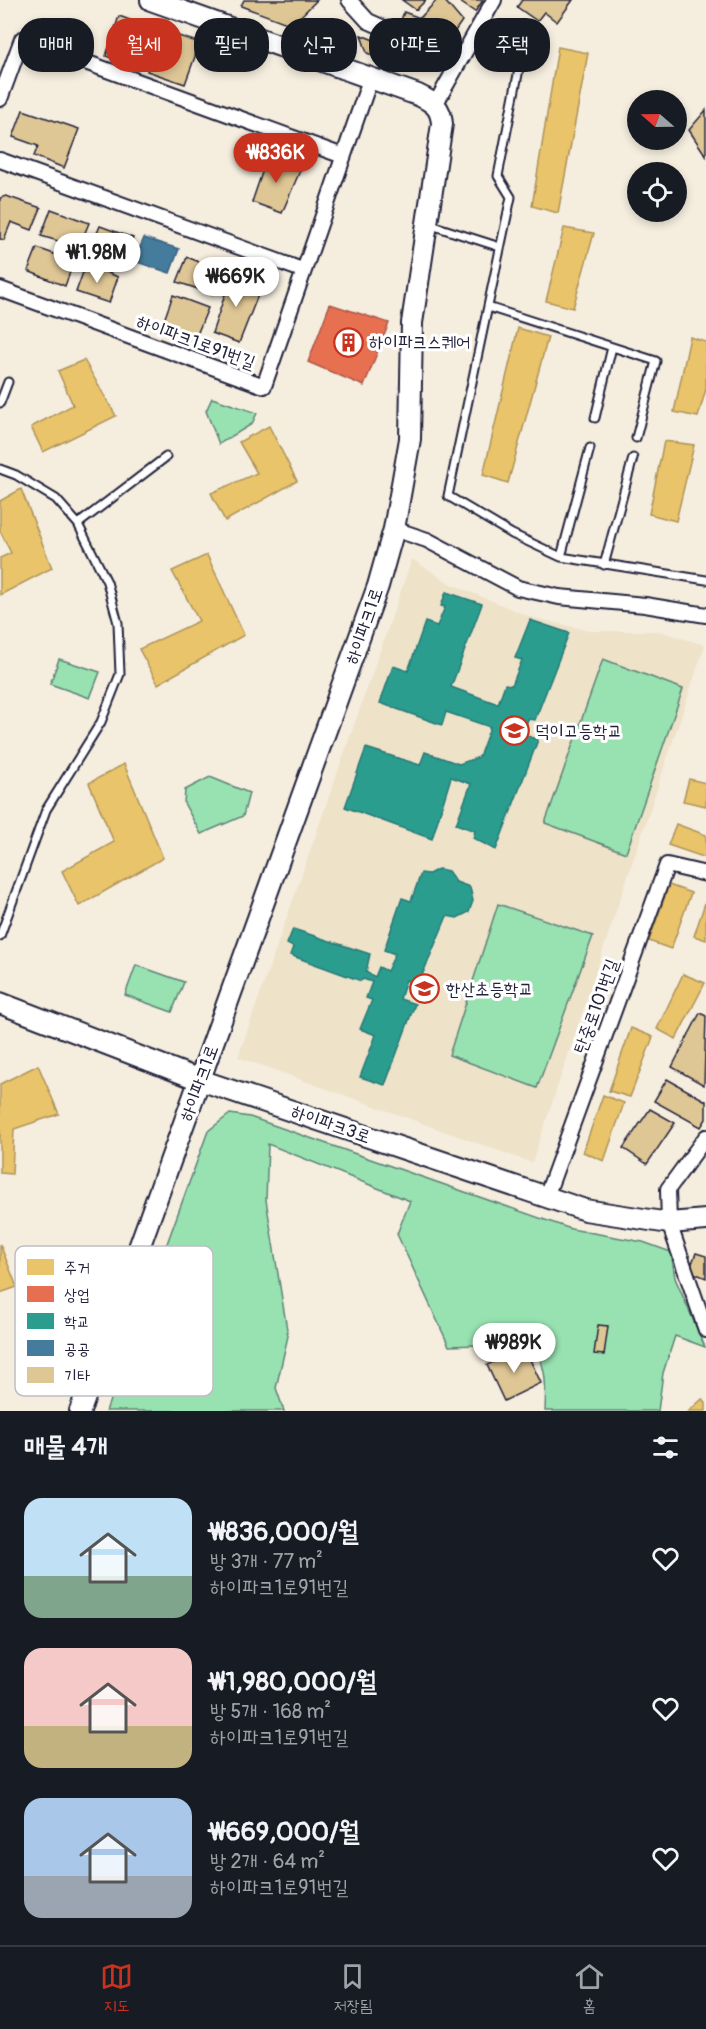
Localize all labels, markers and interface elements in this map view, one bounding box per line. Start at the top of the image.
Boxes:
chip: 매매 [18,18,94,72]
chip: 월세 [106,18,182,72]
chip: 필터 [194,18,269,72]
chip: 신규 [281,18,357,72]
chip: 아파트 [369,18,462,72]
chip: 주택 [474,18,550,72]
north arrow [627,90,687,150]
map controls [627,90,687,222]
pin: ₩836K [234,133,318,184]
text: ₩836K [248,140,304,165]
button: locate [627,162,687,222]
pin: ₩1.98M [48,233,146,284]
text: ₩1.98M [68,240,126,265]
pin: ₩669K [194,257,278,308]
text: ₩669K [207,264,265,289]
street label: 하이파크1로91번길 [133,310,259,375]
building icon: 하이파크스퀘어 [332,326,364,358]
place label: 하이파크스퀘어 [369,331,470,354]
street label: 하이파크1로 [341,585,388,667]
school or university icon: 덕이고등학교 [498,715,530,747]
place label: 덕이고등학교 [535,720,622,743]
street label: 탄중로101번길 [569,955,624,1057]
school or university icon: 한산초등학교 [409,973,441,1005]
place label: 한산초등학교 [446,978,533,1001]
street label: 하이파크1로 [175,1042,224,1124]
street label: 하이파크3로 [288,1100,374,1149]
legend [15,1246,213,1396]
text: 주거 [64,1258,90,1278]
text: 상업 [64,1285,90,1305]
text: 학교 [64,1312,90,1332]
pin: ₩989K [472,1323,556,1374]
text: ₩989K [487,1330,541,1355]
text: 공공 [64,1339,90,1359]
text: 기타 [64,1366,90,1386]
text: 매물 4개 [24,1431,108,1463]
icon: filters [649,1431,682,1464]
text: ₩836,000/월 [210,1516,358,1548]
icon: home [72,1522,144,1594]
icon: heart [649,1542,682,1575]
text: 방 3개 · 77 m² [210,1549,323,1574]
text: 하이파크1로91번길 [210,1575,349,1600]
text: ₩1,980,000/월 [210,1666,377,1698]
icon: home [72,1672,144,1744]
icon: heart [649,1692,682,1725]
text: 방 5개 · 168 m² [210,1699,331,1724]
text: 하이파크1로91번길 [210,1725,349,1750]
text: ₩669,000/월 [210,1816,359,1848]
icon: home [72,1822,144,1894]
icon: heart [649,1842,682,1875]
text: 방 2개 · 64 m² [210,1849,325,1874]
text: 하이파크1로91번길 [210,1875,349,1900]
tab: 지도 [100,1960,133,2016]
tab: 저장됨 [334,1960,372,2016]
tab: 홈 [573,1960,606,2016]

